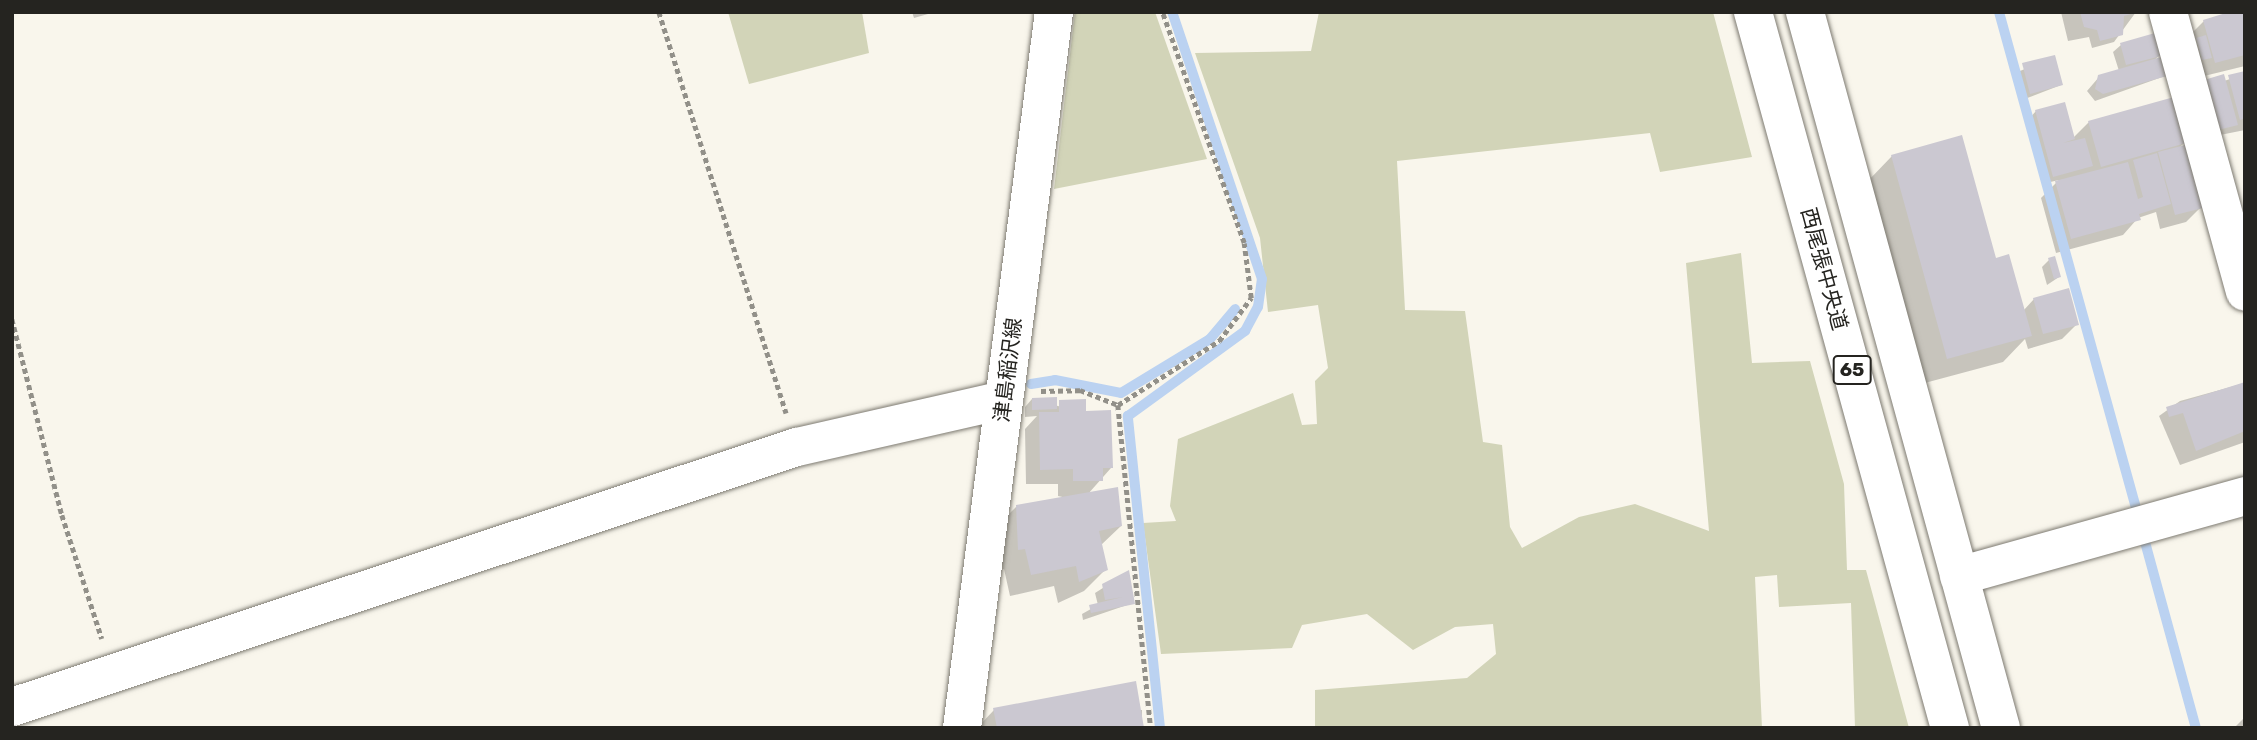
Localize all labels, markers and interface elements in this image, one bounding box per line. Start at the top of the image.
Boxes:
street label: 西尾張中央道 [1796,205,1852,333]
street label: 津島稲沢線 [989,316,1027,424]
road number: 65 [1831,354,1873,386]

